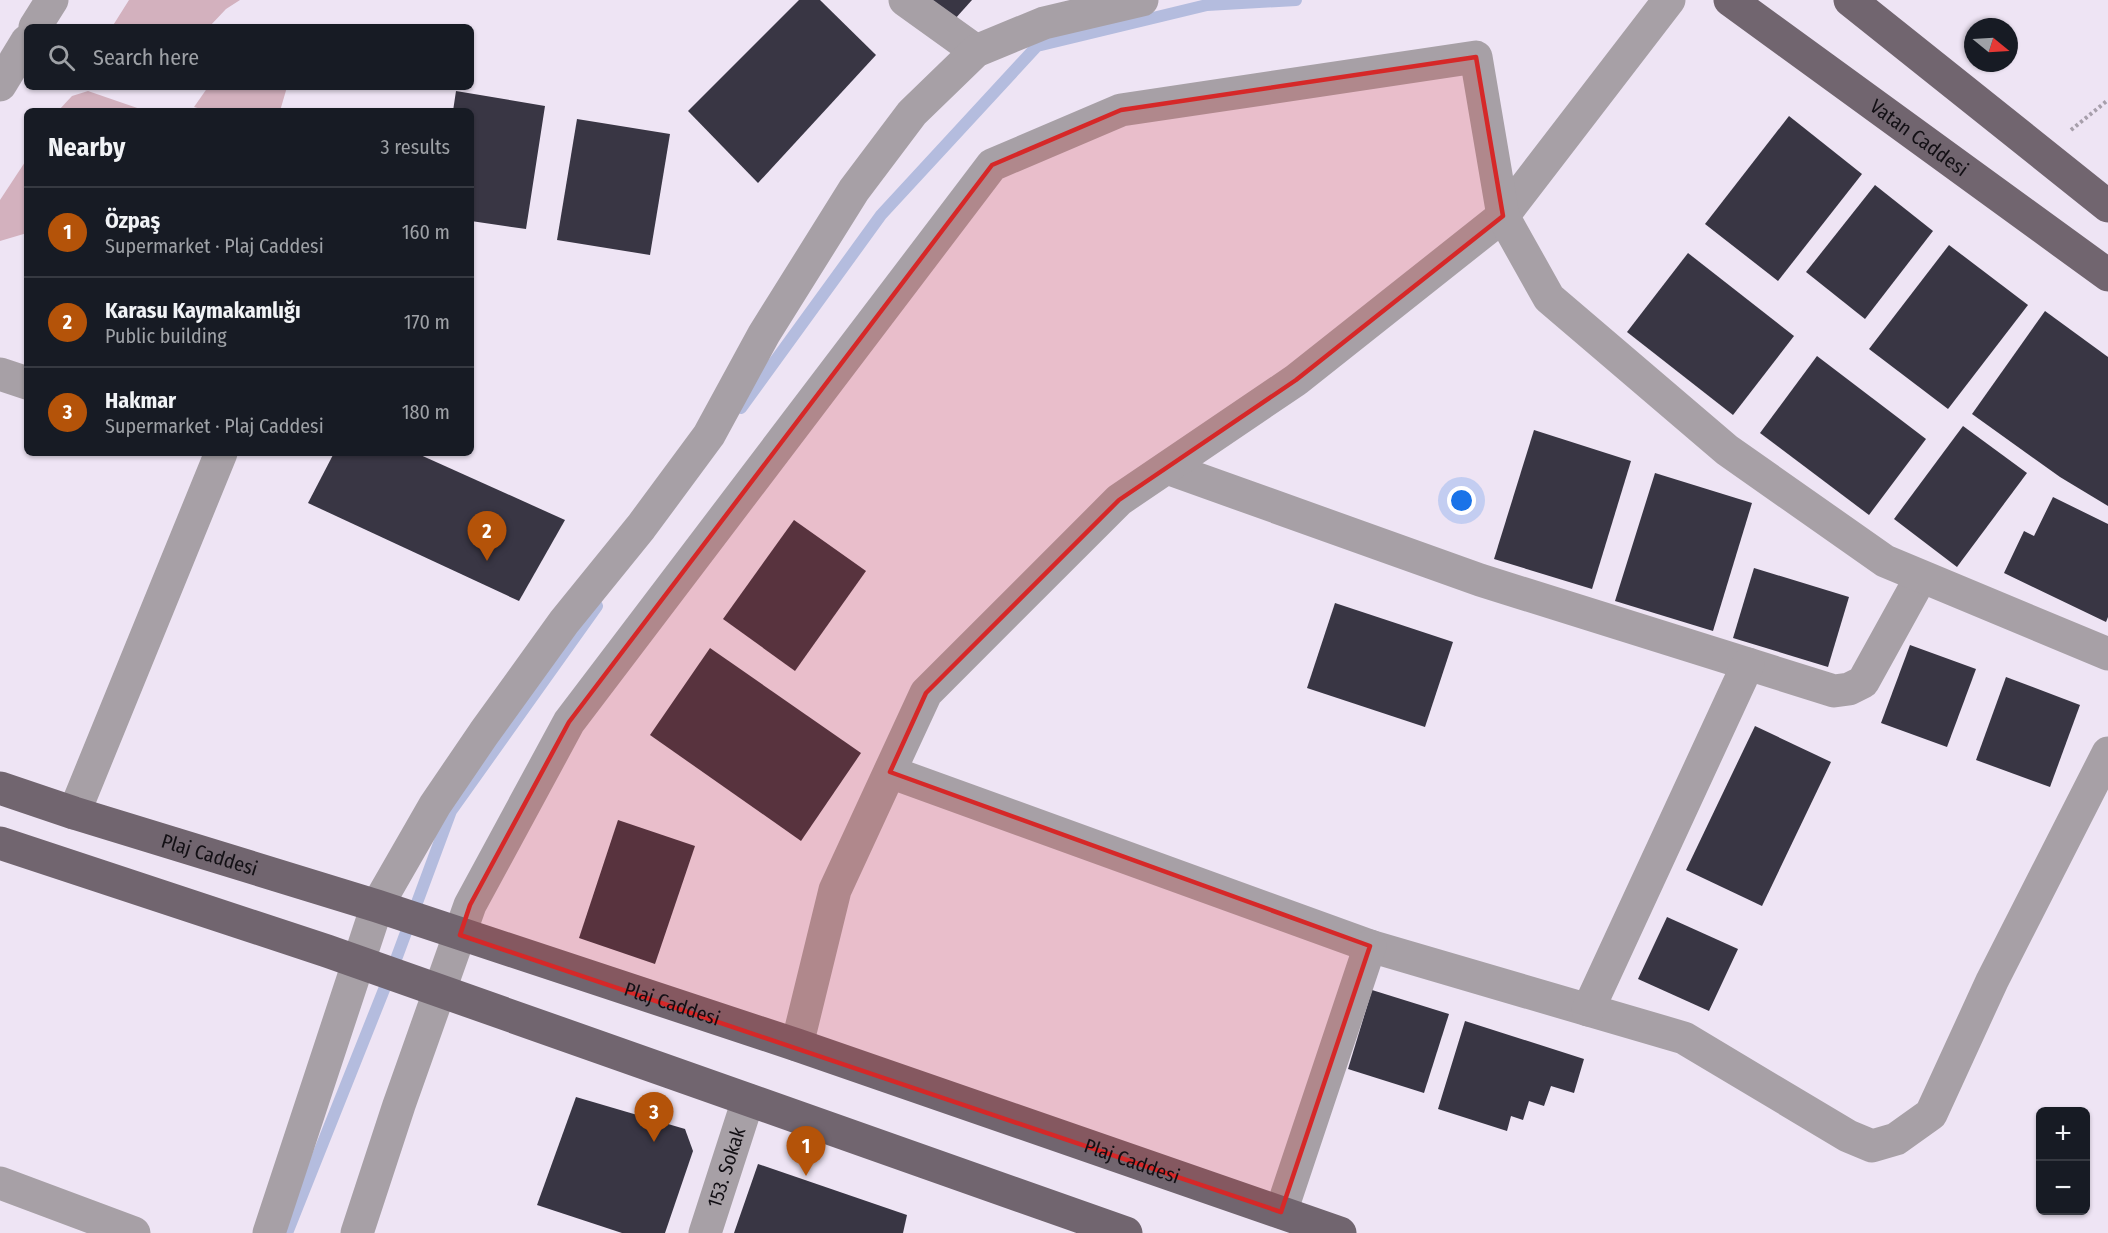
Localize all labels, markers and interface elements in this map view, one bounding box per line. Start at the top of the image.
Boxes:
north arrow [1964,18,2018,72]
search box [24,24,474,90]
icon: search [45,41,78,74]
text: Search here [93,44,199,71]
street label: Vatan Caddesi [1866,94,1973,181]
text: Nearby [48,132,125,163]
text: 3 results [381,135,450,159]
text: Özpaş [105,207,160,234]
text: 1 [63,220,72,244]
text: 160 m [402,220,450,244]
text: Supermarket · Plaj Caddesi [105,234,324,258]
text: Karasu Kaymakamlığı [105,297,301,324]
text: 2 [63,310,72,334]
text: 170 m [404,310,450,334]
text: Public building [105,324,227,348]
text: Hakmar [105,387,176,414]
text: 3 [63,400,72,424]
text: 180 m [402,400,450,424]
text: Supermarket · Plaj Caddesi [105,414,324,438]
your location [1447,486,1476,515]
pin: 2 [468,512,506,561]
street label: Plaj Caddesi [159,829,261,881]
street label: Plaj Caddesi [621,977,723,1031]
pin: 3 [634,1092,674,1142]
map controls [2036,1107,2090,1215]
button: + [2036,1107,2090,1161]
street label: 153. Sokak [702,1123,751,1211]
pin: 1 [786,1126,826,1176]
street label: Plaj Caddesi [1081,1133,1183,1189]
button: − [2036,1161,2090,1215]

